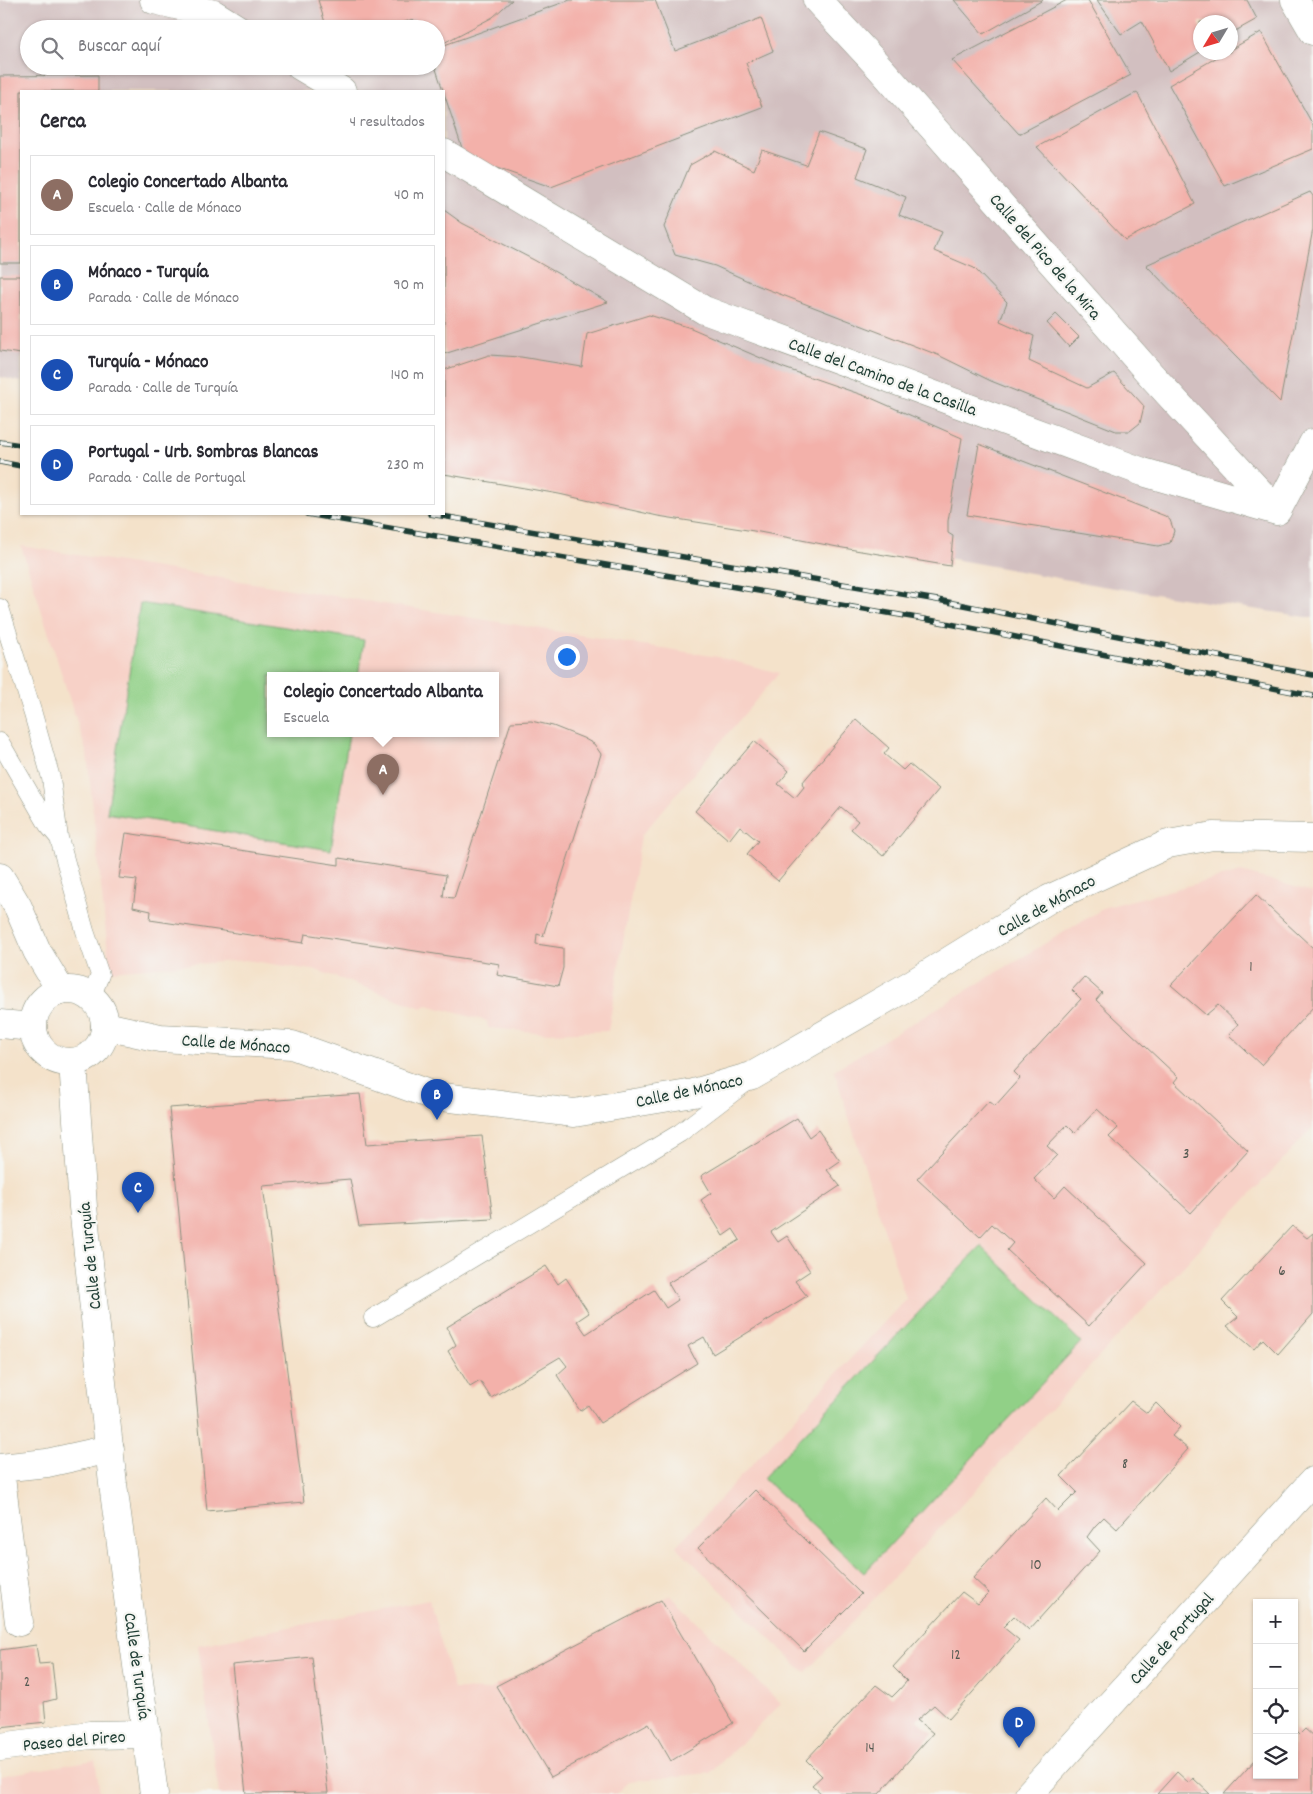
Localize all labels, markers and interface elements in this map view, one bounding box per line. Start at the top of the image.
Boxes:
north arrow [1193,15,1238,60]
search box [20,20,445,75]
icon: search [38,34,66,62]
text: Buscar aquí [78,34,160,61]
text: Cerca [40,108,86,138]
text: 4 resultados [350,111,425,134]
text: Colegio Concertado Albanta [88,170,287,197]
text: A [53,184,61,207]
text: 40 m [394,184,424,207]
street label: Calle del Pico de la Mira [982,189,1106,327]
text: Escuela · Calle de Mónaco [88,197,242,220]
text: Mónaco - Turquía [88,260,208,287]
text: B [53,274,61,297]
text: 90 m [393,274,424,297]
text: Parada · Calle de Mónaco [88,287,239,310]
street label: Calle del Camino de la Casilla [785,333,980,424]
text: Turquía - Mónaco [88,350,208,377]
text: C [53,364,61,387]
text: 140 m [390,364,424,387]
text: Parada · Calle de Turquía [88,377,238,400]
text: Portugal - Urb. Sombras Blancas [88,440,318,467]
text: D [53,454,61,477]
text: 230 m [387,454,424,477]
text: Parada · Calle de Portugal [88,467,246,490]
your location [554,644,580,670]
popup [267,672,499,737]
text: Colegio Concertado Albanta [283,680,483,707]
text: Escuela [283,707,329,730]
pin: A [367,754,399,795]
street label: Calle de Mónaco [993,870,1101,945]
house number: 1 [1249,957,1253,979]
street label: Calle de Mónaco [181,1029,291,1062]
street label: Calle de Mónaco [634,1069,745,1116]
pin: B [421,1079,453,1120]
house number: 3 [1183,1144,1189,1166]
pin: C [122,1172,154,1213]
street label: Calle de Turquía [73,1200,110,1311]
house number: 6 [1278,1261,1286,1283]
house number: 8 [1122,1454,1128,1476]
house number: 10 [1030,1555,1042,1577]
street label: Calle de Portugal [1125,1588,1222,1691]
map controls [1253,1599,1298,1779]
button: + [1253,1599,1298,1644]
street label: Calle de Turquía [116,1611,155,1722]
button: − [1253,1644,1298,1689]
house number: 12 [951,1645,961,1667]
house number: 2 [24,1672,30,1694]
button: locate [1253,1689,1298,1734]
pin: D [1003,1707,1035,1748]
street label: Paseo del Pireo [22,1726,127,1759]
button: layers [1253,1734,1298,1779]
house number: 14 [865,1738,875,1760]

